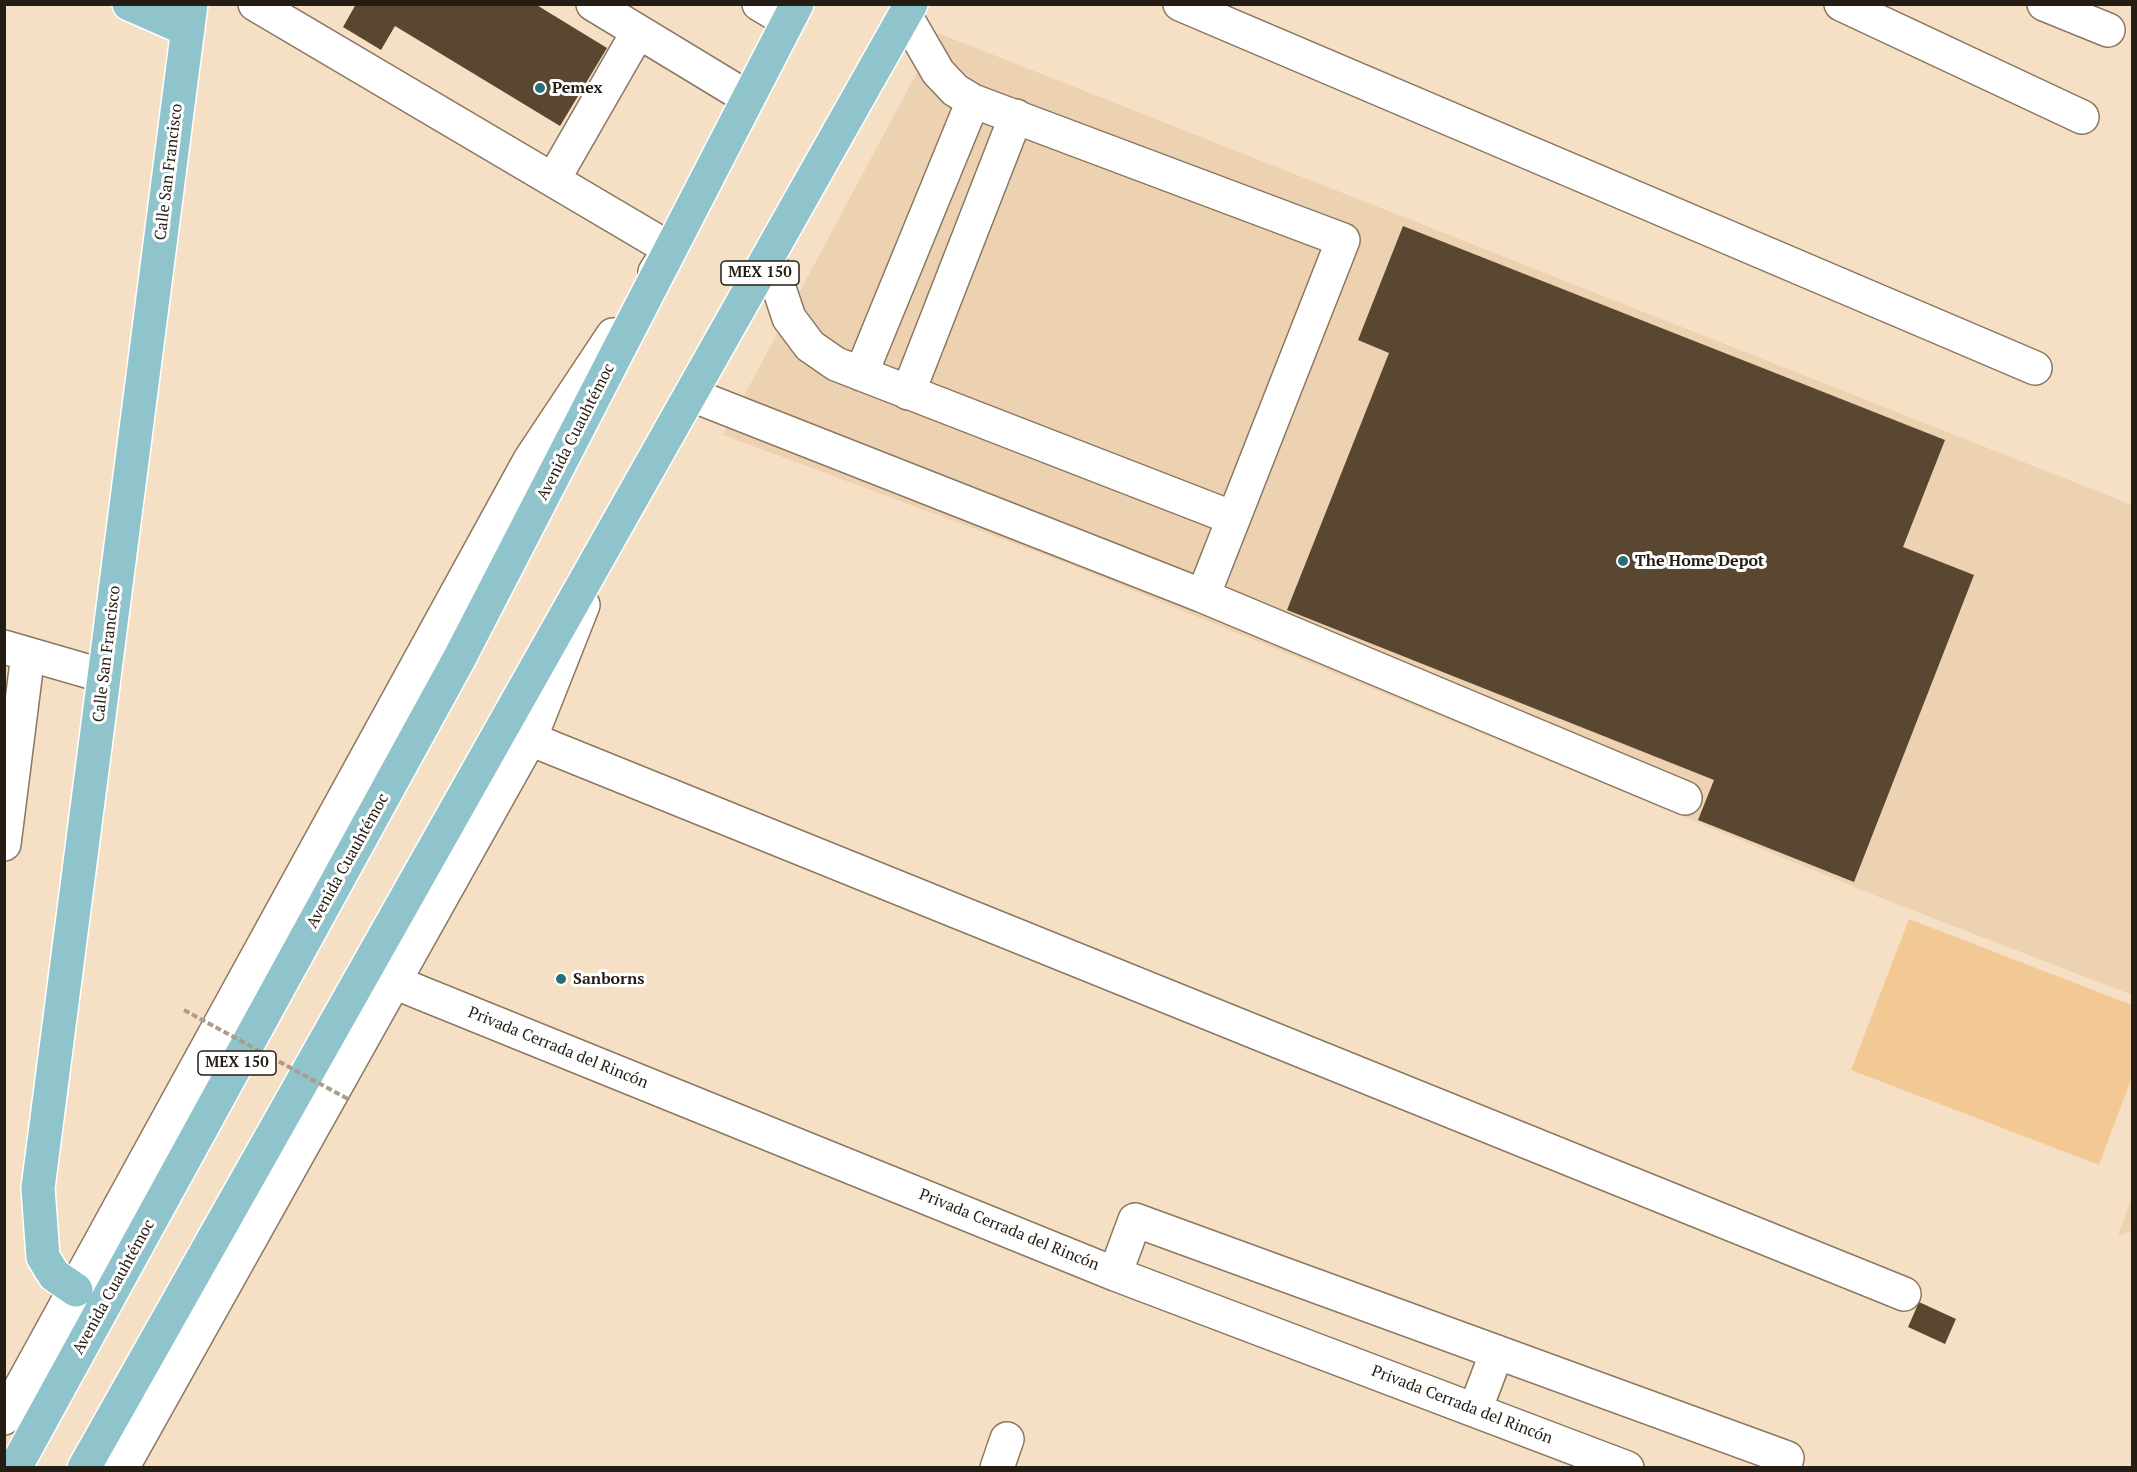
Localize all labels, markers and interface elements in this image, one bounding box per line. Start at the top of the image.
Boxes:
place label: Pemex [552,78,602,98]
marker: Pemex [533,81,547,95]
street label: Calle San Francisco [151,103,187,241]
road number: MEX 150 [721,261,799,285]
street label: Avenida Cuauhtémoc [533,360,619,504]
place label: The Home Depot [1635,551,1764,571]
marker: The Home Depot [1616,554,1630,568]
street label: Calle San Francisco [89,585,125,723]
street label: Avenida Cuauhtémoc [303,790,393,932]
place label: Sanborns [573,969,644,989]
marker: Sanborns [554,972,568,986]
street label: Privada Cerrada del Rincón [465,1003,651,1093]
road number: MEX 150 [198,1051,276,1075]
street label: Privada Cerrada del Rincón [916,1185,1102,1275]
street label: Avenida Cuauhtémoc [69,1216,159,1358]
street label: Privada Cerrada del Rincón [1369,1362,1555,1448]

